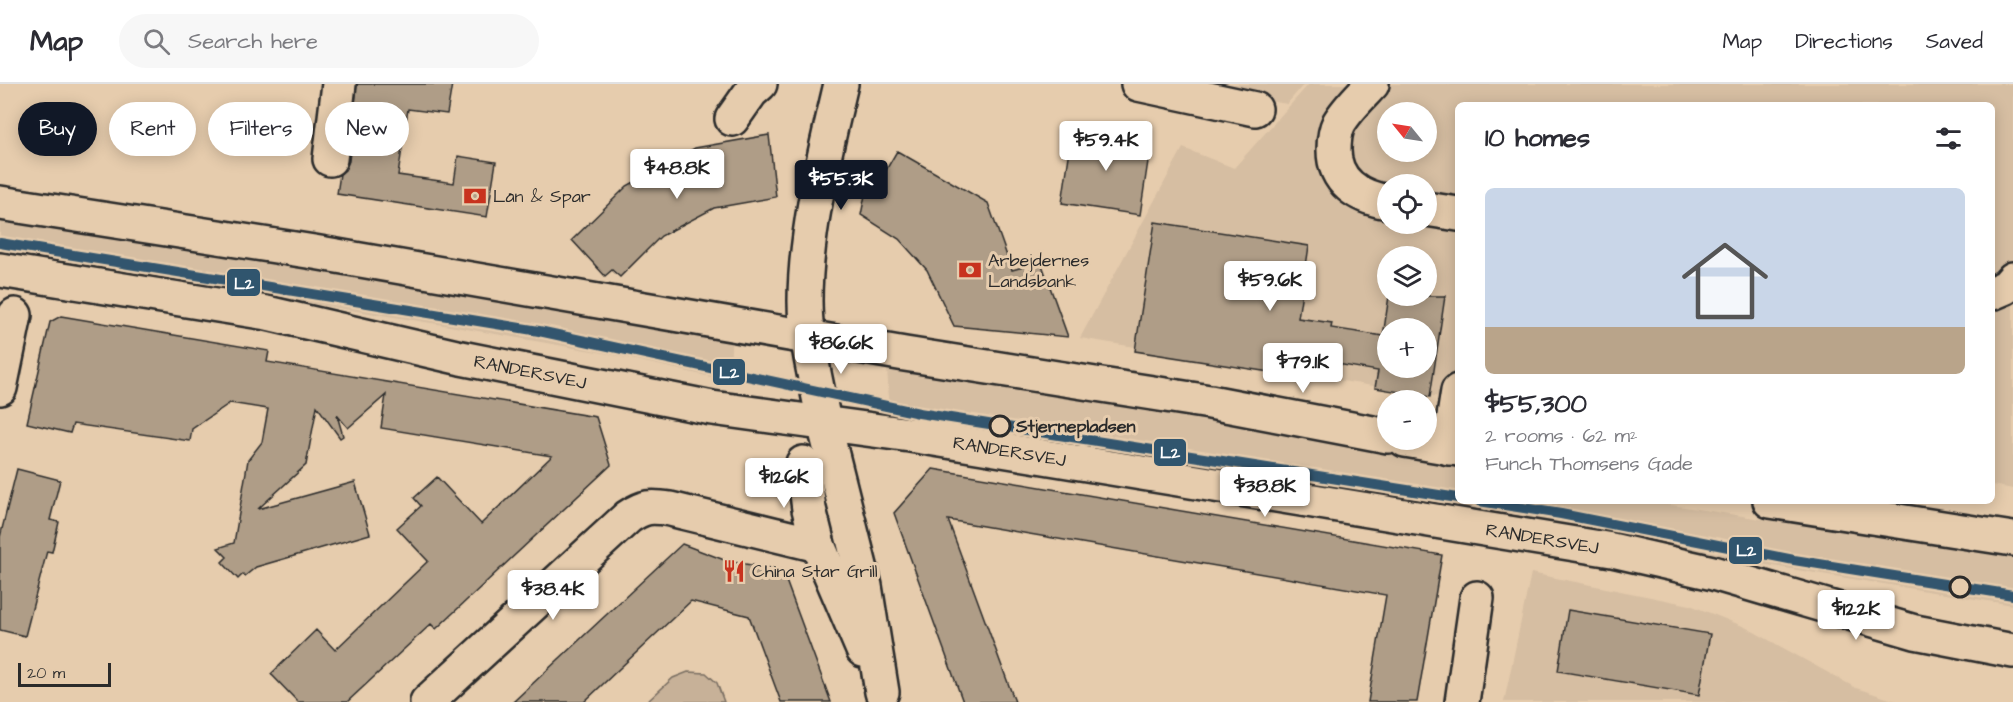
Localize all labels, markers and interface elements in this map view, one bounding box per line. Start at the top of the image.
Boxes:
search box [119,14,539,68]
text: Map [30,22,83,61]
icon: search [140,25,173,58]
text: Search here [188,26,318,57]
text: Map [1722,27,1762,56]
text: Directions [1795,27,1893,56]
text: Saved [1926,27,1983,56]
chip: Buy [18,102,97,156]
chip: Rent [109,102,196,156]
chip: Filters [208,102,313,156]
chip: New [325,102,409,156]
north arrow [1377,102,1437,162]
map controls [1377,102,1437,450]
text: 10 homes [1485,120,1590,156]
pin: $59.4K [1057,121,1155,172]
icon: filters [1932,122,1965,155]
text: $59.4K [1073,126,1139,154]
pin: $48.8K [628,149,726,200]
text: $48.8K [644,154,710,182]
pin: $55.3K [792,160,890,211]
text: $55.3K [809,165,873,193]
button: locate [1377,174,1437,234]
bank icon: Lån & Spar [462,183,488,209]
place label: Lån & Spar [493,184,591,209]
icon: home [1671,227,1779,335]
button: layers [1377,246,1437,306]
place label: Arbejdernes Landsbank [988,248,1089,294]
bank icon: Arbejdernes Landsbank [957,257,983,283]
pin: $59.6K [1221,261,1319,312]
text: $59.6K [1238,266,1302,294]
line badge: L2 [226,268,261,297]
text: L2 [234,273,255,295]
button: + [1377,318,1437,378]
pin: $86.6K [792,324,890,375]
text: $86.6K [809,329,873,357]
pin: $79.1K [1254,343,1352,394]
text: $79.1K [1277,348,1329,376]
street label: RANDERSVEJ [472,349,589,396]
line badge: L2 [712,358,746,386]
text: L2 [719,362,740,384]
text: $55,300 [1485,386,1587,422]
button: − [1377,390,1437,450]
place label: Stjernepladsen [1015,414,1135,439]
marker: Stjernepladsen [989,415,1011,437]
text: 2 rooms · 62 m² [1485,422,1637,450]
street label: RANDERSVEJ [951,430,1068,473]
line badge: L2 [1153,438,1187,467]
text: L2 [1160,442,1181,464]
text: Funch Thomsens Gade [1485,450,1693,478]
pin: $126K [742,458,826,509]
text: $126K [759,463,809,491]
pin: $38.8K [1216,467,1314,518]
text: $38.8K [1234,472,1296,500]
street label: RANDERSVEJ [1484,518,1601,561]
line badge: L2 [1728,536,1763,565]
text: L2 [1736,540,1757,562]
restaurant icon: China Star Grill [721,558,747,584]
place label: China Star Grill [752,559,878,584]
pin: $38.4K [504,570,602,621]
text: $38.4K [522,575,584,603]
unlabelled marker [1949,576,1971,598]
pin: $122K [1814,590,1898,641]
text: $122K [1832,595,1880,623]
scale bar [18,660,111,688]
text: 20 m [27,662,65,684]

